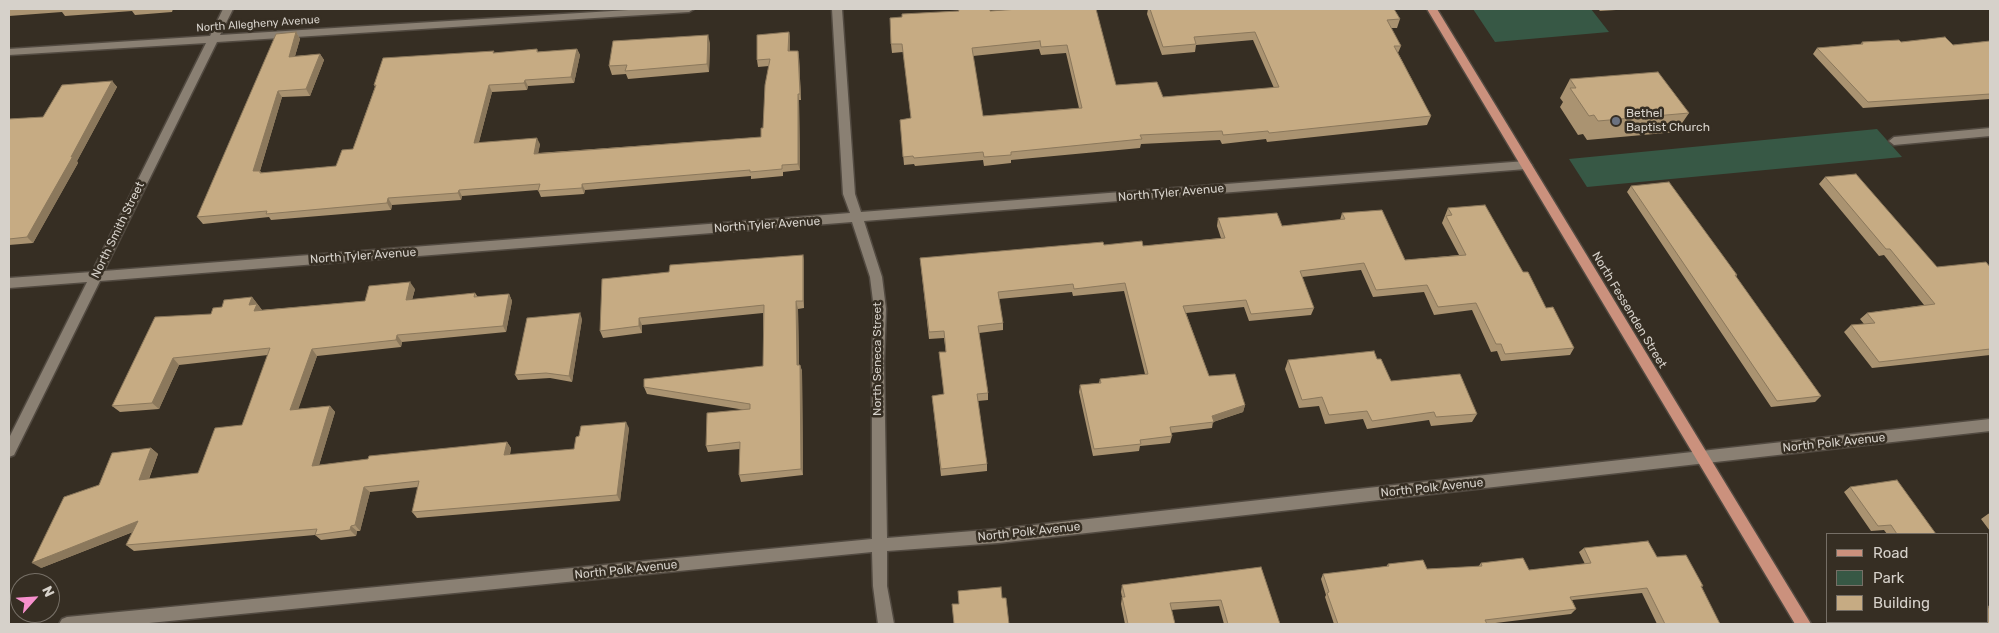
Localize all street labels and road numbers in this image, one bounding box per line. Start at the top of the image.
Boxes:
street label: North Allegheny Avenue [196,13,320,35]
street label: North Smith Street [88,179,148,281]
street label: North Tyler Avenue [1117,181,1225,205]
street label: North Tyler Avenue [713,214,821,236]
street label: North Tyler Avenue [309,245,417,267]
street label: North Fessenden Street [1588,249,1670,371]
street label: North Seneca Street [871,302,885,416]
street label: North Polk Avenue [1782,430,1886,456]
street label: North Polk Avenue [1380,475,1484,501]
street label: North Polk Avenue [977,519,1081,545]
street label: North Polk Avenue [574,557,678,583]

